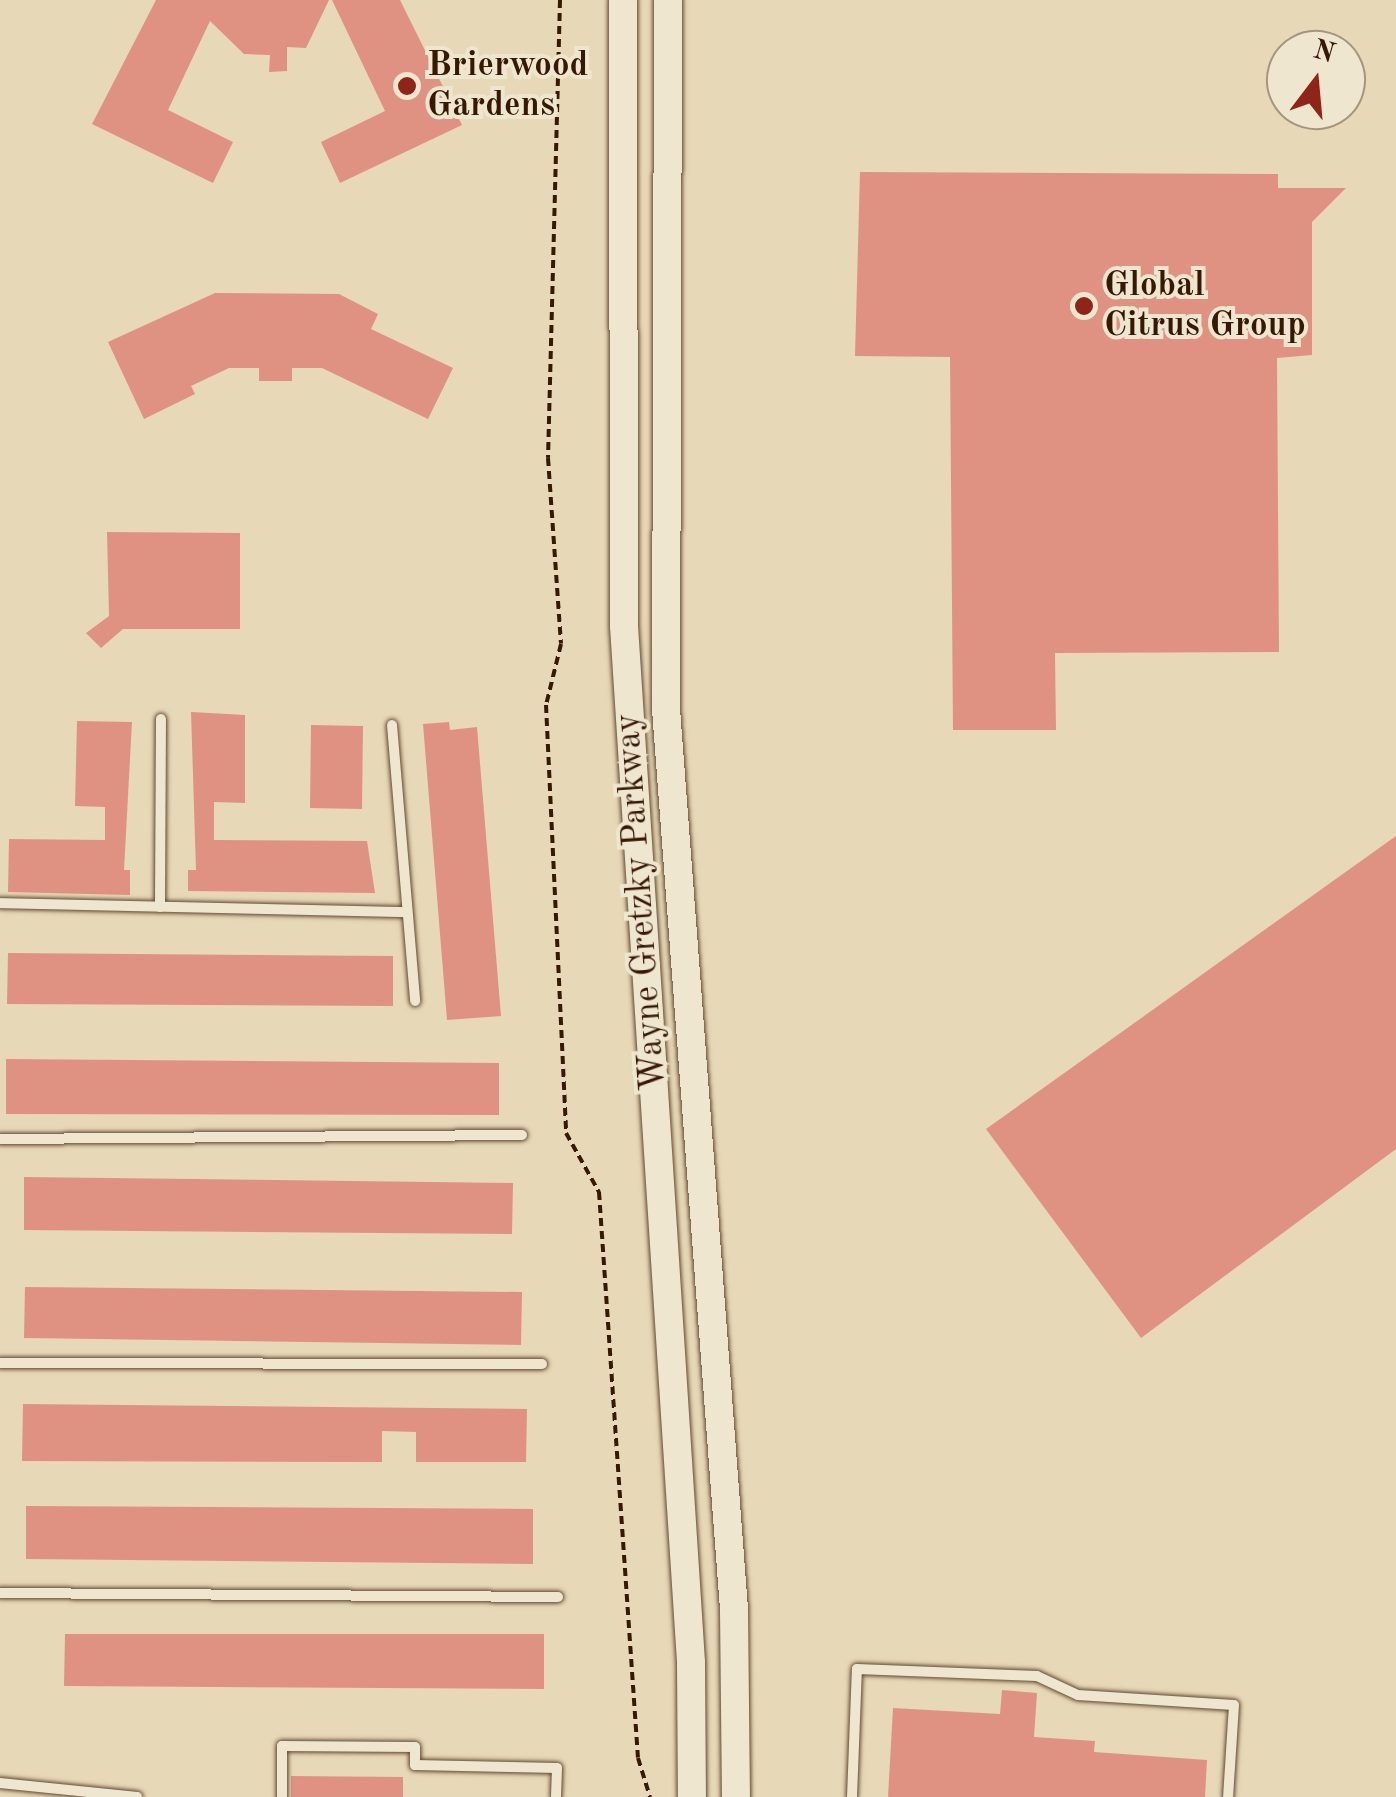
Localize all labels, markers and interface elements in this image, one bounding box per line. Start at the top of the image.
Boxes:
north arrow [1266,30,1366,130]
text: N [1310,37,1338,69]
place label: Brierwood Gardens [427,45,588,127]
marker: Brierwood Gardens [396,75,418,97]
place label: Global Citrus Group [1104,265,1306,347]
marker: Global Citrus Group [1073,295,1095,317]
street label: Wayne Gretzky Parkway [608,712,676,1092]

